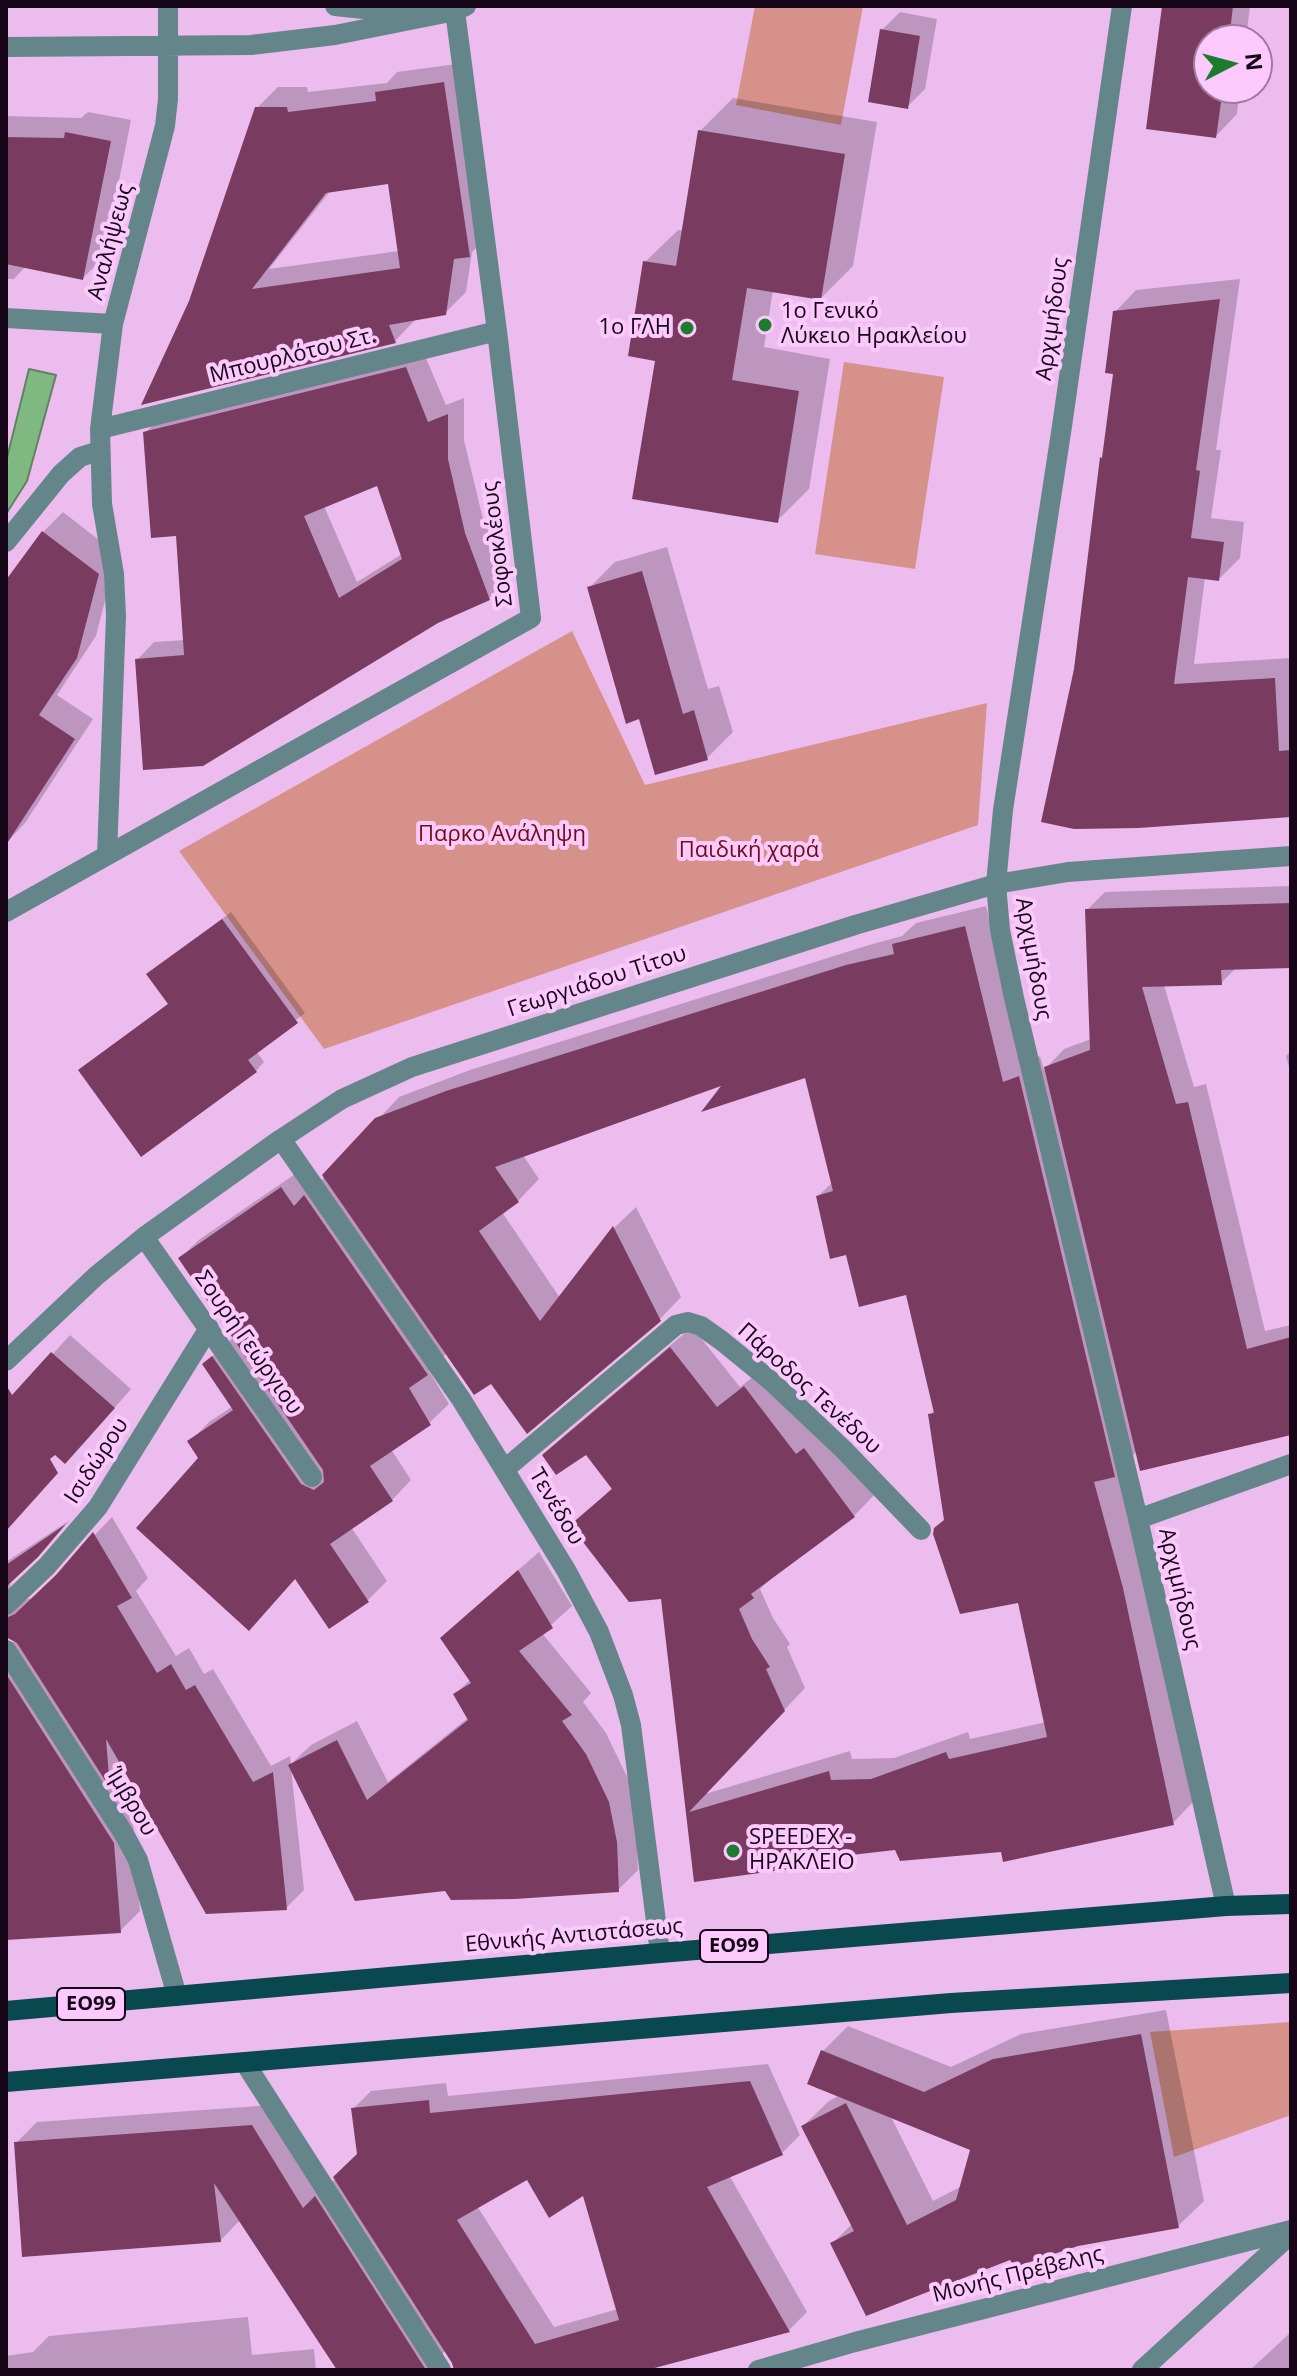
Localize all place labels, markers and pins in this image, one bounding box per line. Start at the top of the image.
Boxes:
place label: 1ο Γενικό Λύκειο Ηρακλείου [781,299,967,350]
place label: 1o ΓΛΗ [599,315,671,341]
marker: 1ο Γενικό Λύκειο Ηρακλείου [756,316,774,334]
marker: 1o ΓΛΗ [678,319,696,337]
place label: SPEEDEX - ΗΡΑΚΛΕΙΟ [749,1825,855,1876]
marker: SPEEDEX - ΗΡΑΚΛΕΙΟ [724,1842,742,1860]

